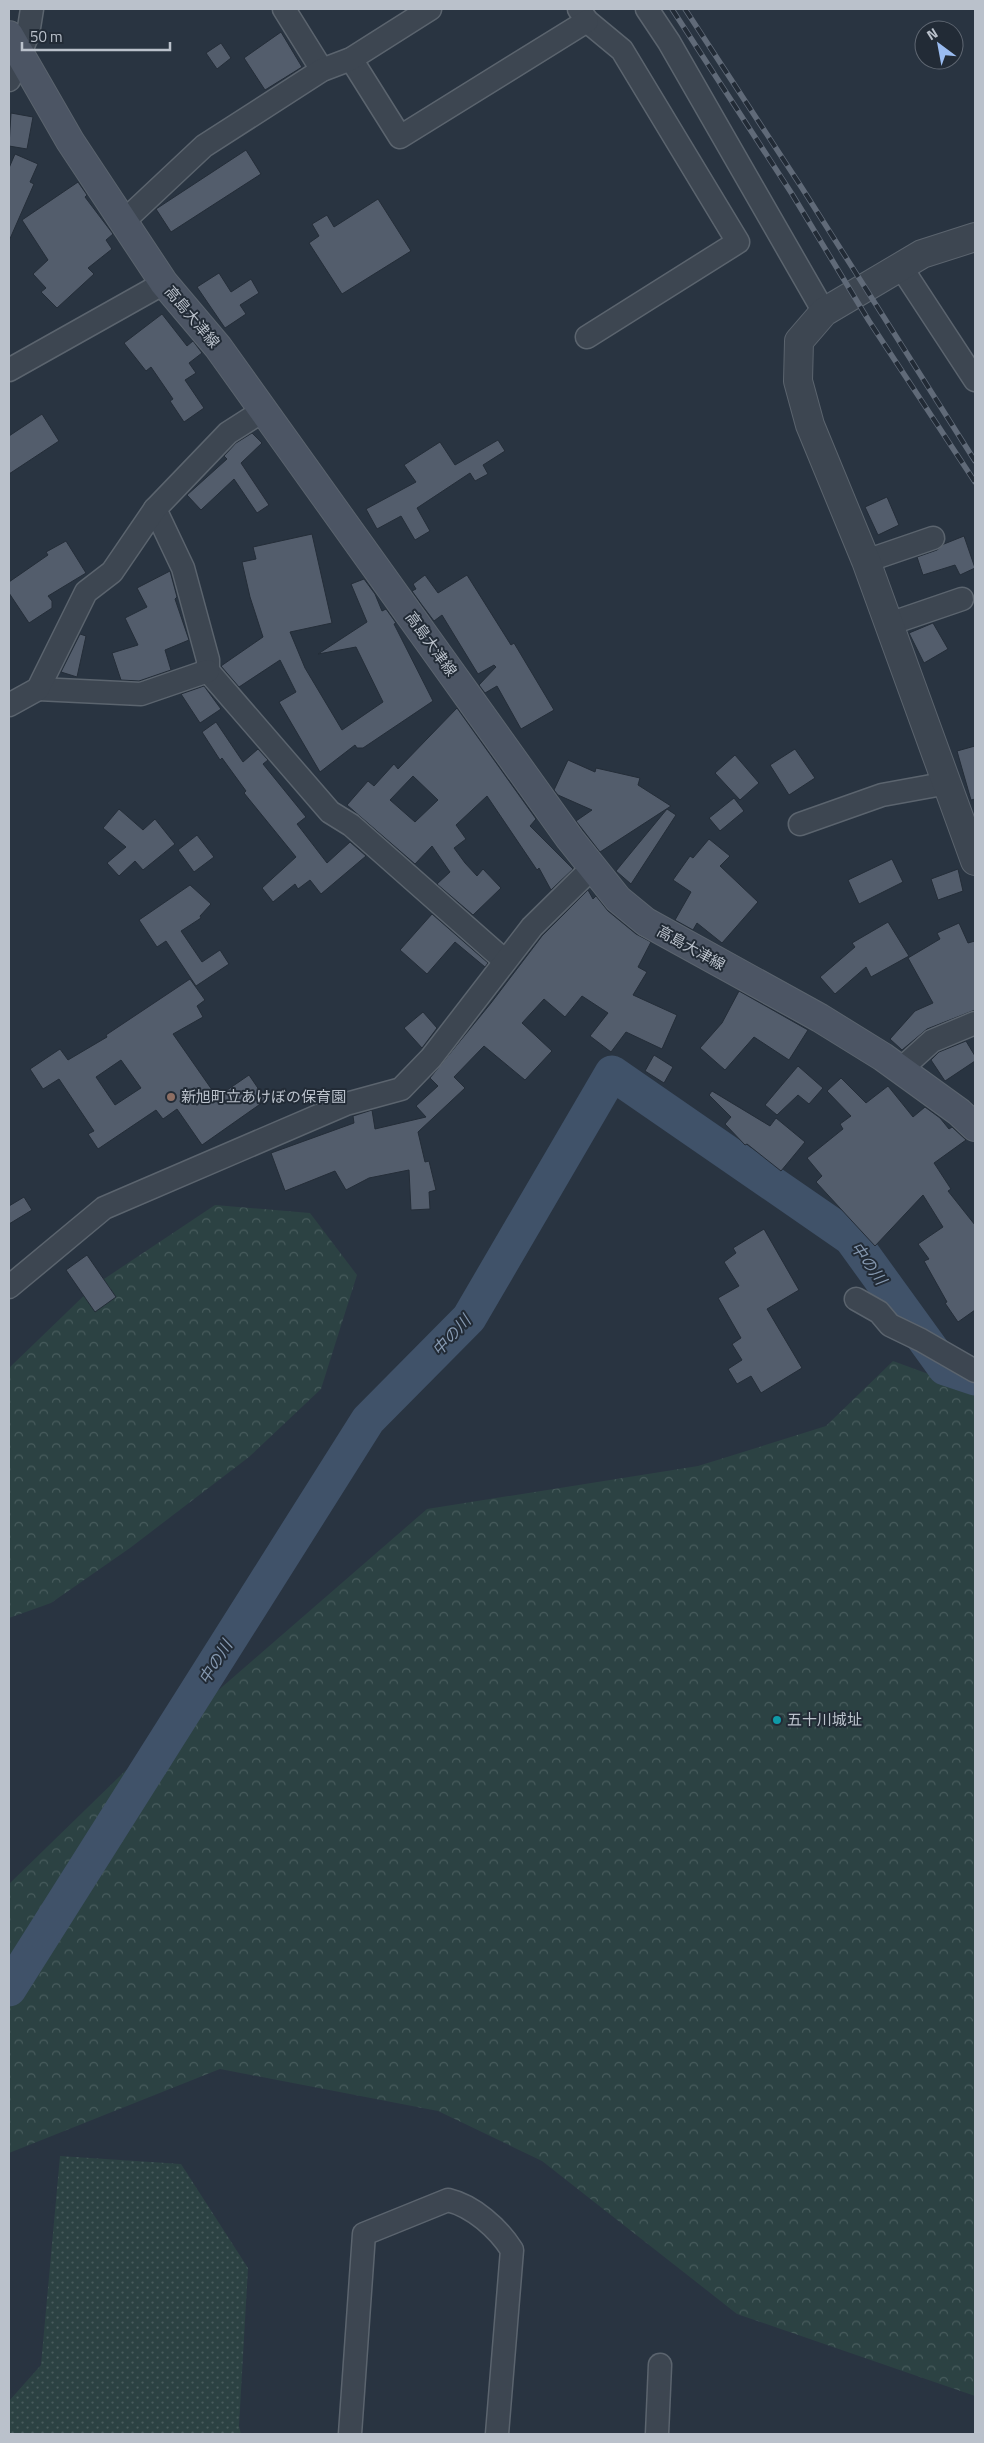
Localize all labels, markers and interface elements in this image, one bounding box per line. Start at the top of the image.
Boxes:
scale bar [22,20,170,52]
north arrow [914,20,964,70]
text: N [922,22,942,45]
text: 50 m [30,25,63,48]
street label: 高島大津線 [159,281,225,353]
street label: 高島大津線 [400,607,463,681]
street label: 高島大津線 [653,919,730,976]
place label: 新旭町立あけぼの保育園 [181,1085,346,1108]
marker: 新旭町立あけぼの保育園 [165,1091,177,1103]
water label: 中の川 [845,1237,894,1291]
water label: 中の川 [426,1308,478,1361]
water label: 中の川 [192,1634,239,1689]
place label: 五十川城址 [787,1708,862,1731]
marker: 五十川城址 [771,1714,783,1726]

